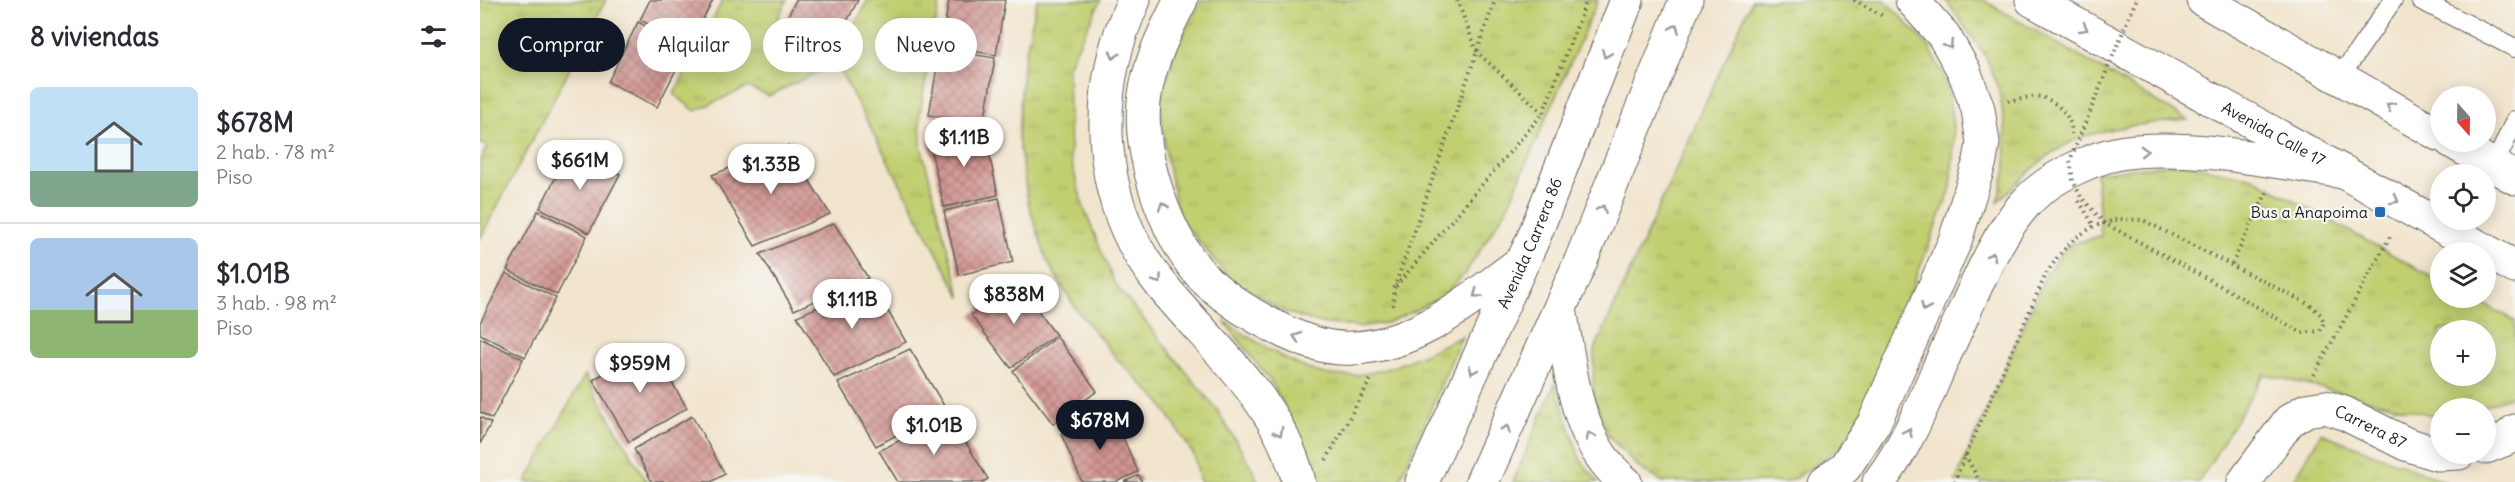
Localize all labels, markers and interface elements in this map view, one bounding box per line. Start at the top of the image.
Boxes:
chip: Comprar [498,18,625,72]
chip: Alquilar [637,18,751,72]
chip: Filtros [763,18,863,72]
chip: Nuevo [875,18,977,72]
text: 8 viviendas [30,20,159,53]
icon: filters [417,20,450,53]
one-way arrow [2077,21,2088,32]
one-way arrow [1668,23,1680,34]
one-way arrow [1942,39,1954,49]
one-way arrow [1601,48,1613,59]
one-way arrow [1109,49,1121,60]
north arrow [2430,86,2496,152]
map controls [2430,86,2496,464]
street label: Avenida Calle 17 [2218,97,2329,170]
one-way arrow [2386,102,2396,113]
text: $678M [216,106,294,139]
icon: home [78,111,150,183]
pin: $1.11B [915,117,1013,168]
text: $1.11B [939,124,990,149]
text: 2 hab. · 78 m² [216,139,335,164]
pin: $661M [538,140,622,191]
pin: $1.33B [722,144,820,195]
one-way arrow [2139,145,2148,157]
text: $661M [551,147,609,172]
text: $1.33B [742,151,800,176]
text: Piso [216,164,253,189]
button: locate [2430,164,2496,230]
street label: Avenida Carrera 86 [1493,175,1566,312]
one-way arrow [2389,193,2399,205]
one-way arrow [1157,201,1170,212]
place label: Bus a Anapoima [2251,202,2368,222]
one-way arrow [1595,204,1607,215]
marker: Bus a Anapoima [2373,205,2387,219]
button: layers [2430,242,2496,308]
one-way arrow [1985,251,1996,262]
text: $1.01B [216,257,290,290]
icon: home [78,262,150,334]
one-way arrow [1151,273,1162,284]
pin: $838M [972,274,1056,325]
pin: $1.11B [803,279,901,330]
text: $838M [983,281,1045,306]
text: $1.11B [827,286,878,311]
one-way arrow [1472,287,1483,298]
text: 3 hab. · 98 m² [216,290,337,315]
one-way arrow [1921,300,1933,311]
text: Piso [216,315,253,340]
button: + [2430,320,2496,386]
one-way arrow [1292,331,1303,344]
pin: $959M [598,343,682,394]
text: $959M [609,350,671,375]
one-way arrow [1468,363,1480,374]
button: − [2430,398,2496,464]
pin: $678M [1058,400,1142,451]
street label: Carrera 87 [2333,401,2410,453]
pin: $1.01B [885,405,983,456]
text: $678M [1070,407,1130,432]
text: $1.01B [905,412,963,437]
one-way arrow [1499,424,1511,435]
one-way arrow [1271,425,1283,436]
one-way arrow [1901,427,1913,438]
one-way arrow [1586,432,1597,443]

